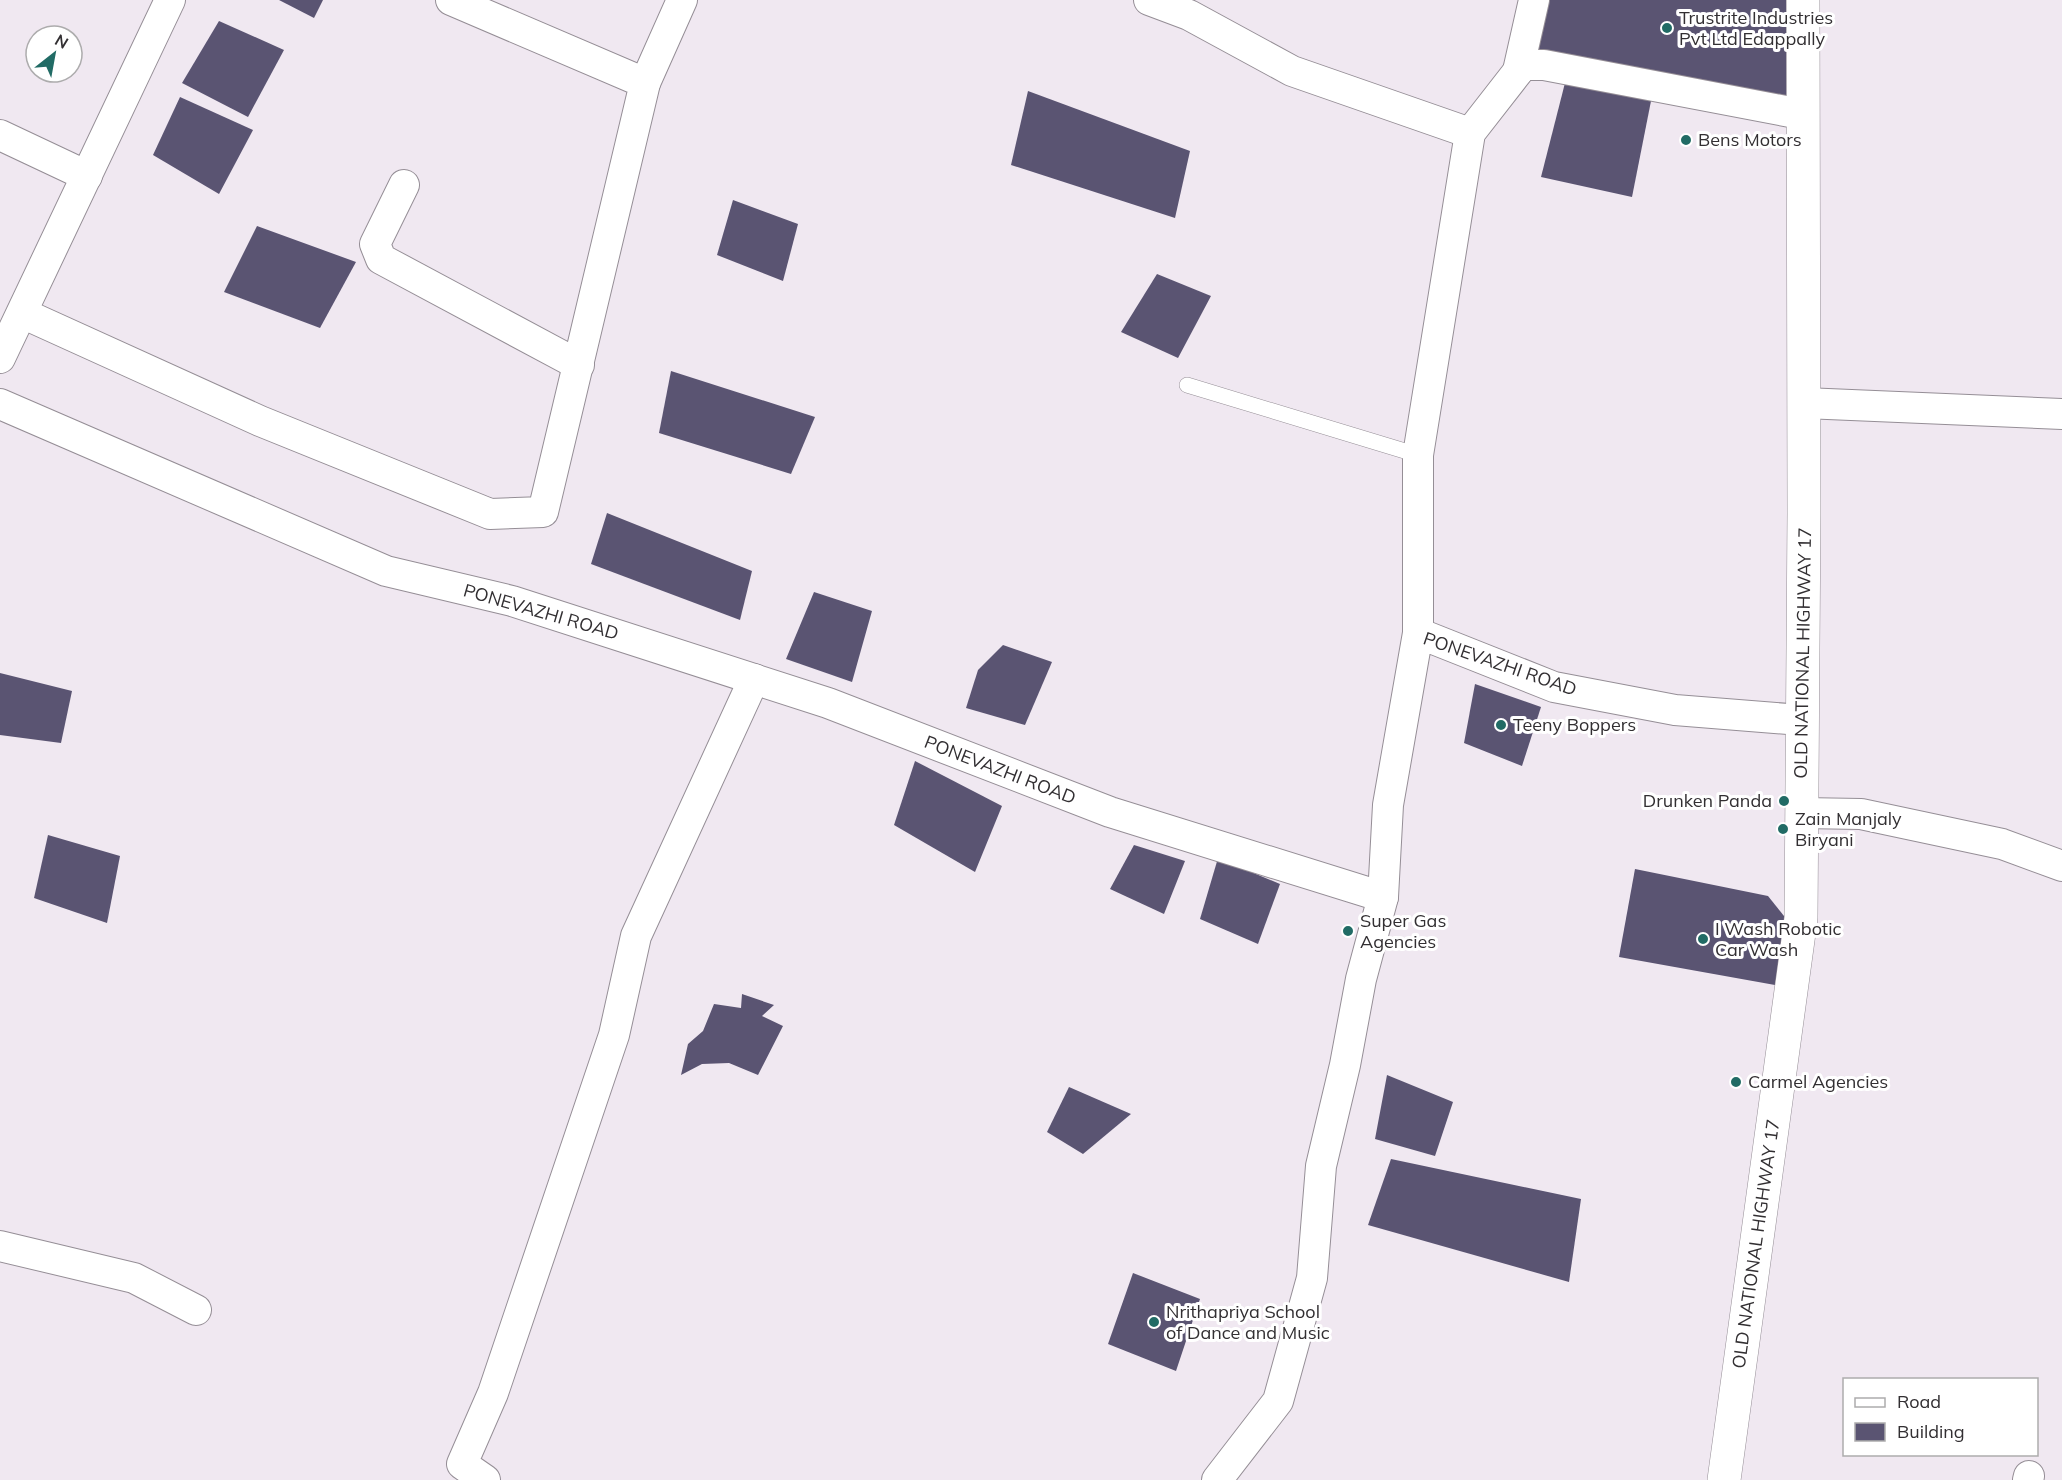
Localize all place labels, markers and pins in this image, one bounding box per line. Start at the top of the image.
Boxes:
place label: Trustrite Industries Pvt Ltd Edappally [1679,6,1833,50]
marker: Trustrite Industries Pvt Ltd Edappally [1660,21,1674,35]
place label: Bens Motors [1698,128,1802,151]
marker: Bens Motors [1679,133,1693,147]
place label: Teeny Boppers [1513,713,1636,736]
marker: Teeny Boppers [1494,718,1508,732]
place label: Drunken Panda [1643,789,1772,812]
marker: Drunken Panda [1777,794,1791,808]
place label: Zain Manjaly Biryani [1795,807,1902,851]
marker: Zain Manjaly Biryani [1776,822,1790,836]
place label: Super Gas Agencies [1360,909,1446,953]
place label: I Wash Robotic Car Wash [1715,917,1841,961]
marker: Super Gas Agencies [1341,924,1355,938]
marker: I Wash Robotic Car Wash [1696,932,1710,946]
place label: Carmel Agencies [1748,1070,1888,1093]
marker: Carmel Agencies [1729,1075,1743,1089]
place label: Nrithapriya School of Dance and Music [1166,1300,1330,1344]
marker: Nrithapriya School of Dance and Music [1147,1315,1161,1329]

